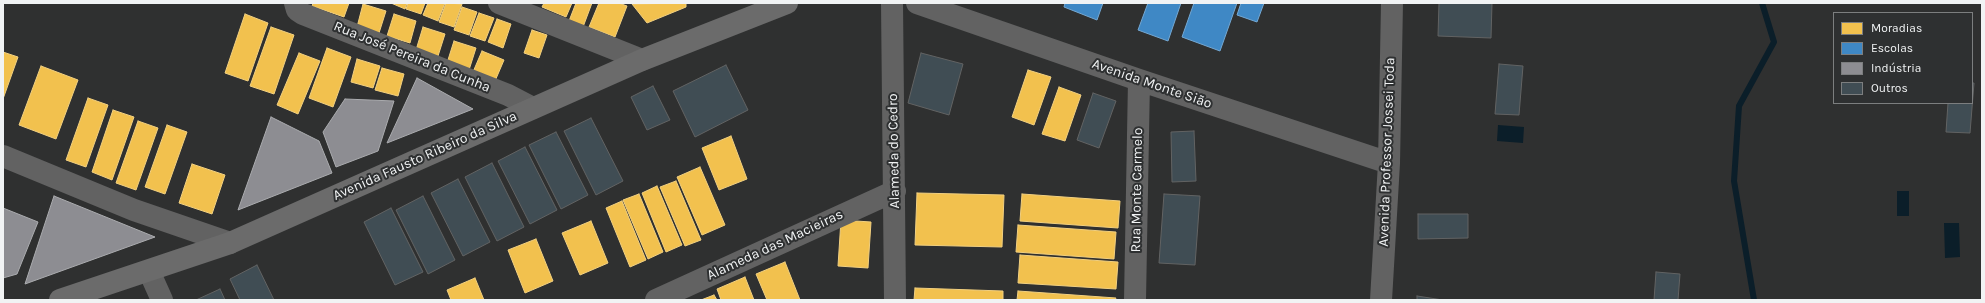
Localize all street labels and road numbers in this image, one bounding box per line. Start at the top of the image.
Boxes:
street label: Rua José Pereira da Cunha [331,18,493,96]
street label: Avenida Monte Sião [1090,56,1214,112]
street label: Avenida Professor Jossei Toda [1375,57,1399,247]
street label: Alameda do Cedro [885,93,903,209]
street label: Avenida Fausto Ribeiro da Silva [330,108,520,204]
street label: Rua Monte Carmelo [1128,127,1146,253]
street label: Alameda das Macieiras [704,206,846,284]

